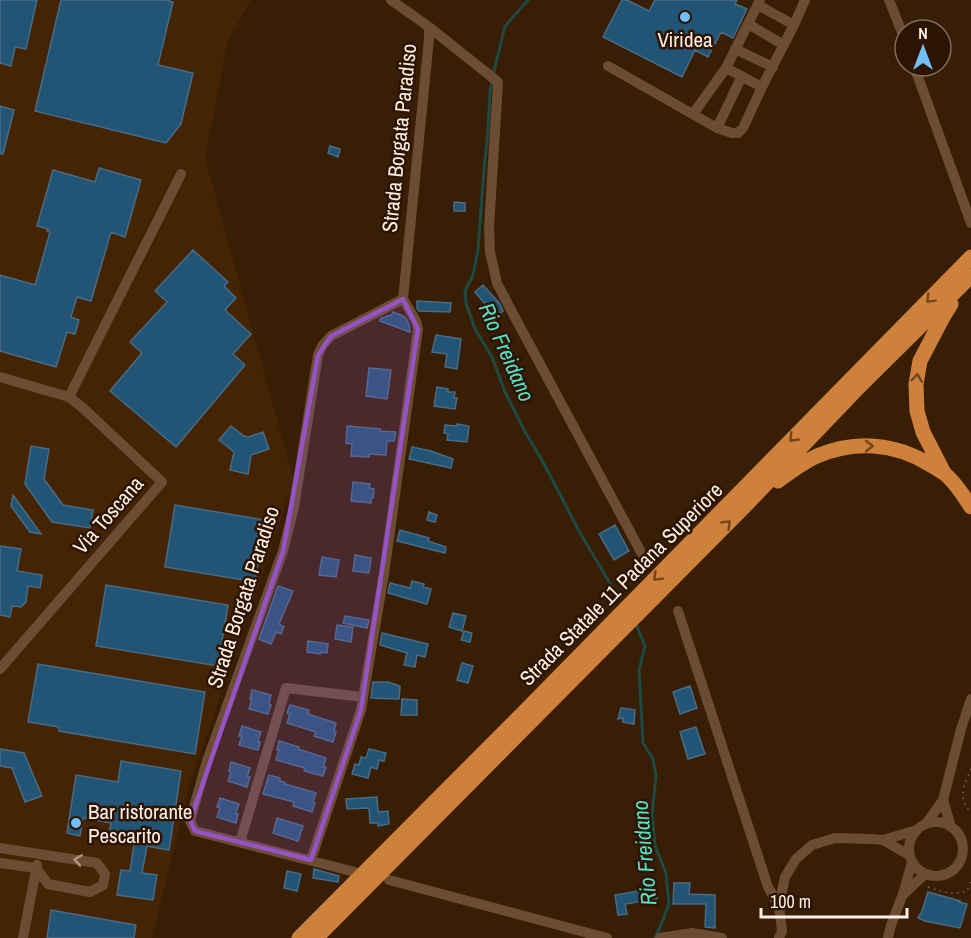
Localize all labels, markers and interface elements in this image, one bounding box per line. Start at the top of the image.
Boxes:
marker: Viridea [678,10,692,24]
north arrow [893,18,953,78]
text: N [918,22,928,44]
place label: Viridea [657,25,713,54]
street label: Strada Borgata Paradiso [375,42,423,234]
one-way arrow [926,292,937,302]
water label: Rio Freidano [472,298,542,406]
one-way arrow [911,374,923,383]
one-way arrow [790,430,801,441]
one-way arrow [865,440,874,452]
street label: Via Toscana [66,470,150,560]
street label: Strada Statale 11 Padana Superiore [513,476,729,692]
street label: Strada Borgata Paradiso [200,502,286,692]
one-way arrow [721,520,731,531]
one-way arrow [653,571,664,581]
place label: Bar ristorante Pescarito [88,797,192,850]
water label: Rio Freidano [624,799,664,907]
marker: Bar ristorante Pescarito [69,816,83,830]
one-way arrow [74,854,84,867]
scale bar [761,881,906,919]
text: 100 m [770,889,811,914]

